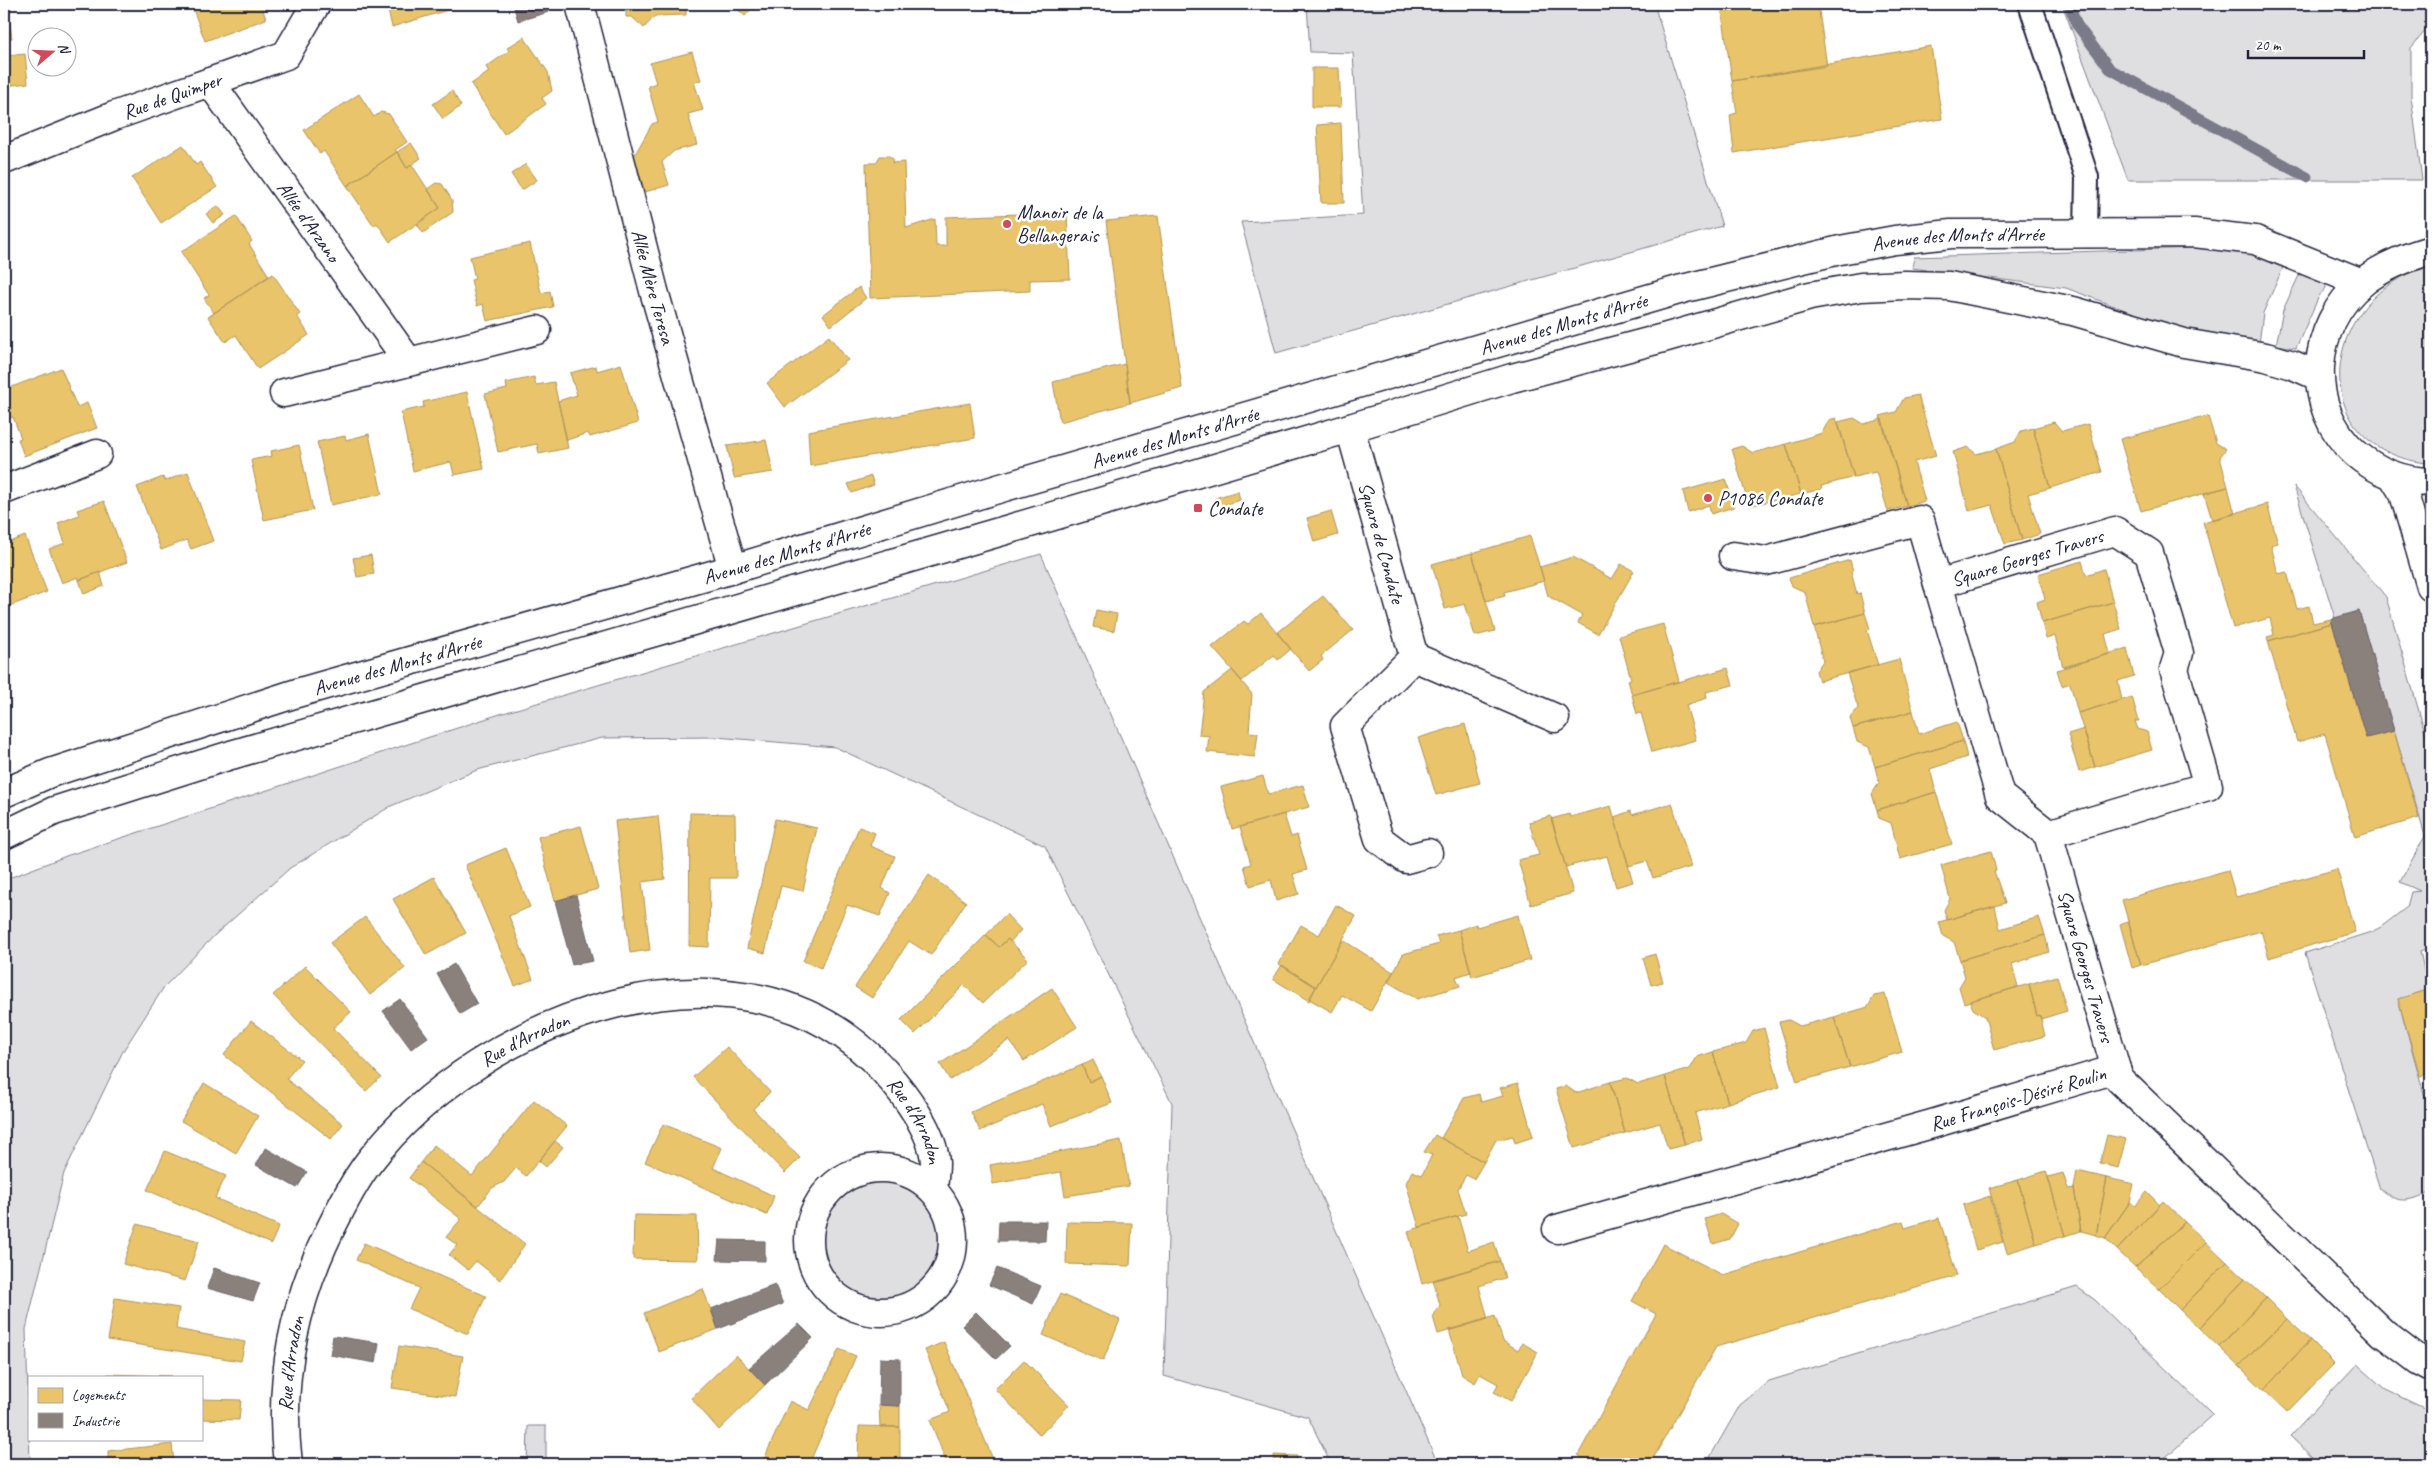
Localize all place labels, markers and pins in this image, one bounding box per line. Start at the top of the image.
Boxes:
place label: Manoir de la Bellangerais [1017,200,1105,248]
marker: Manoir de la Bellangerais [1001,218,1013,230]
place label: P1086 Condate [1718,486,1824,511]
marker: P1086 Condate [1702,492,1714,504]
place label: Condate [1208,496,1264,521]
marker: Condate [1192,502,1204,514]

